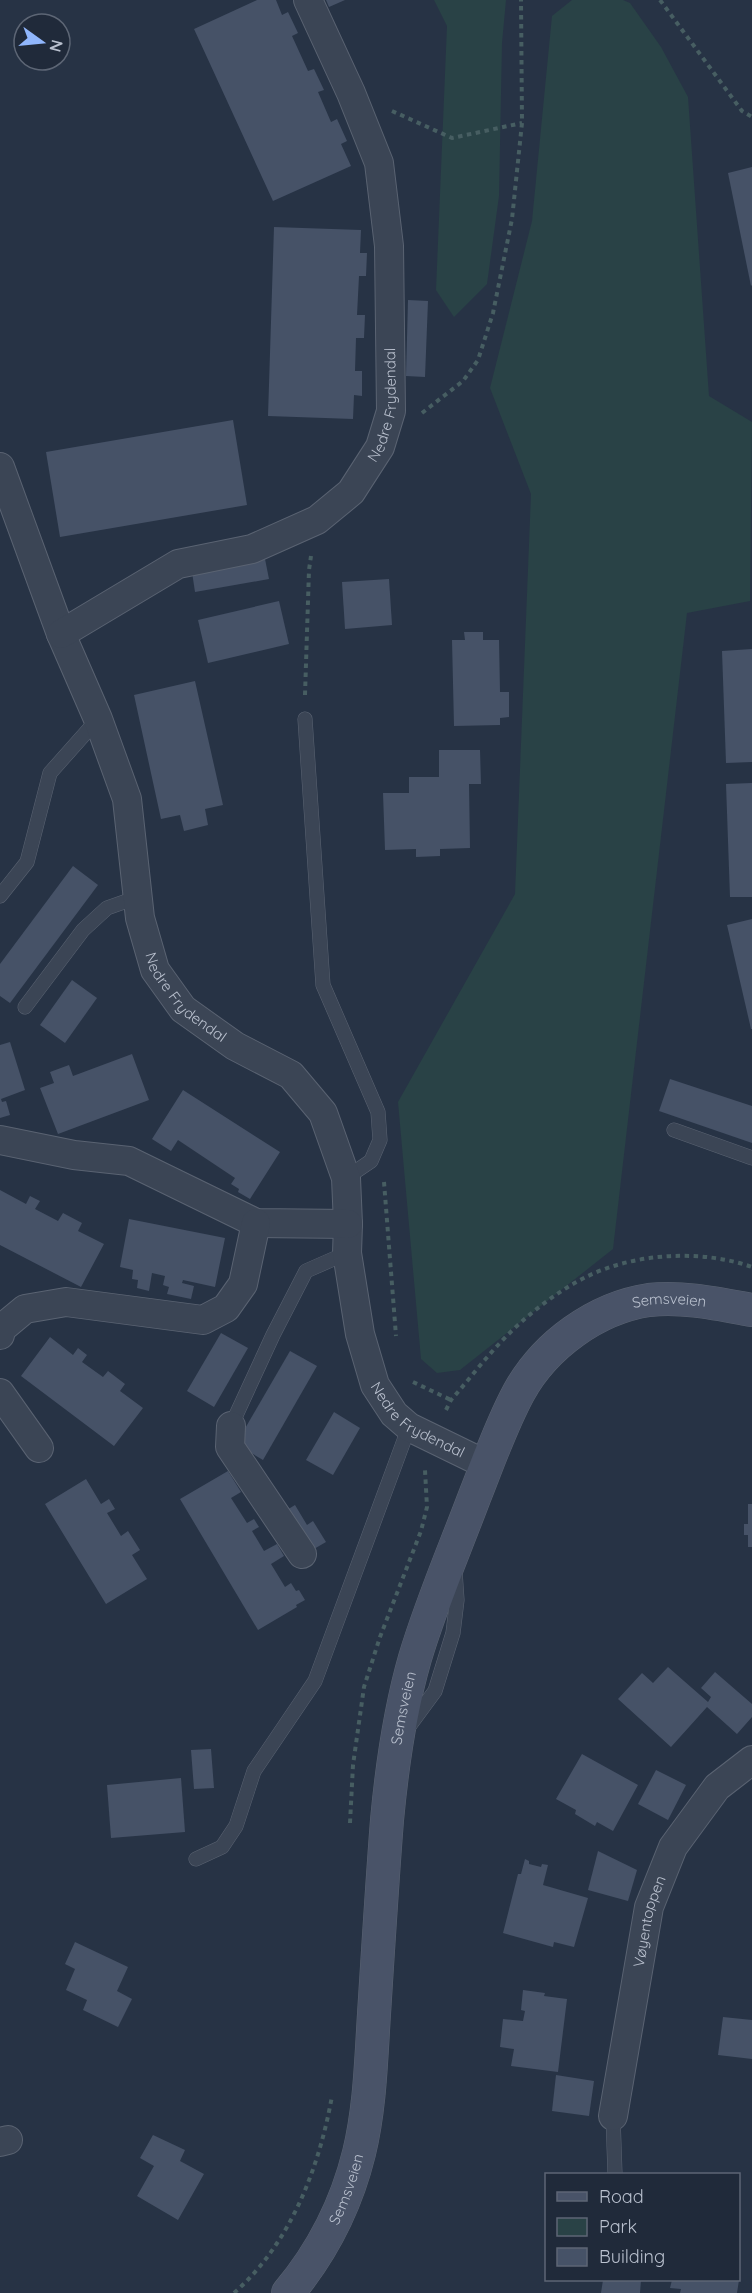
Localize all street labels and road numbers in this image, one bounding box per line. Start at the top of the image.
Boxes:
street label: Nedre Frydendal [363,348,400,465]
street label: Nedre Frydendal [141,950,230,1046]
street label: Semsveien [630,1289,708,1312]
street label: Nedre Frydendal [367,1378,468,1462]
street label: Semsveien [386,1669,420,1746]
street label: Vøyentoppen [629,1873,670,1969]
street label: Semsveien [324,2152,367,2228]

